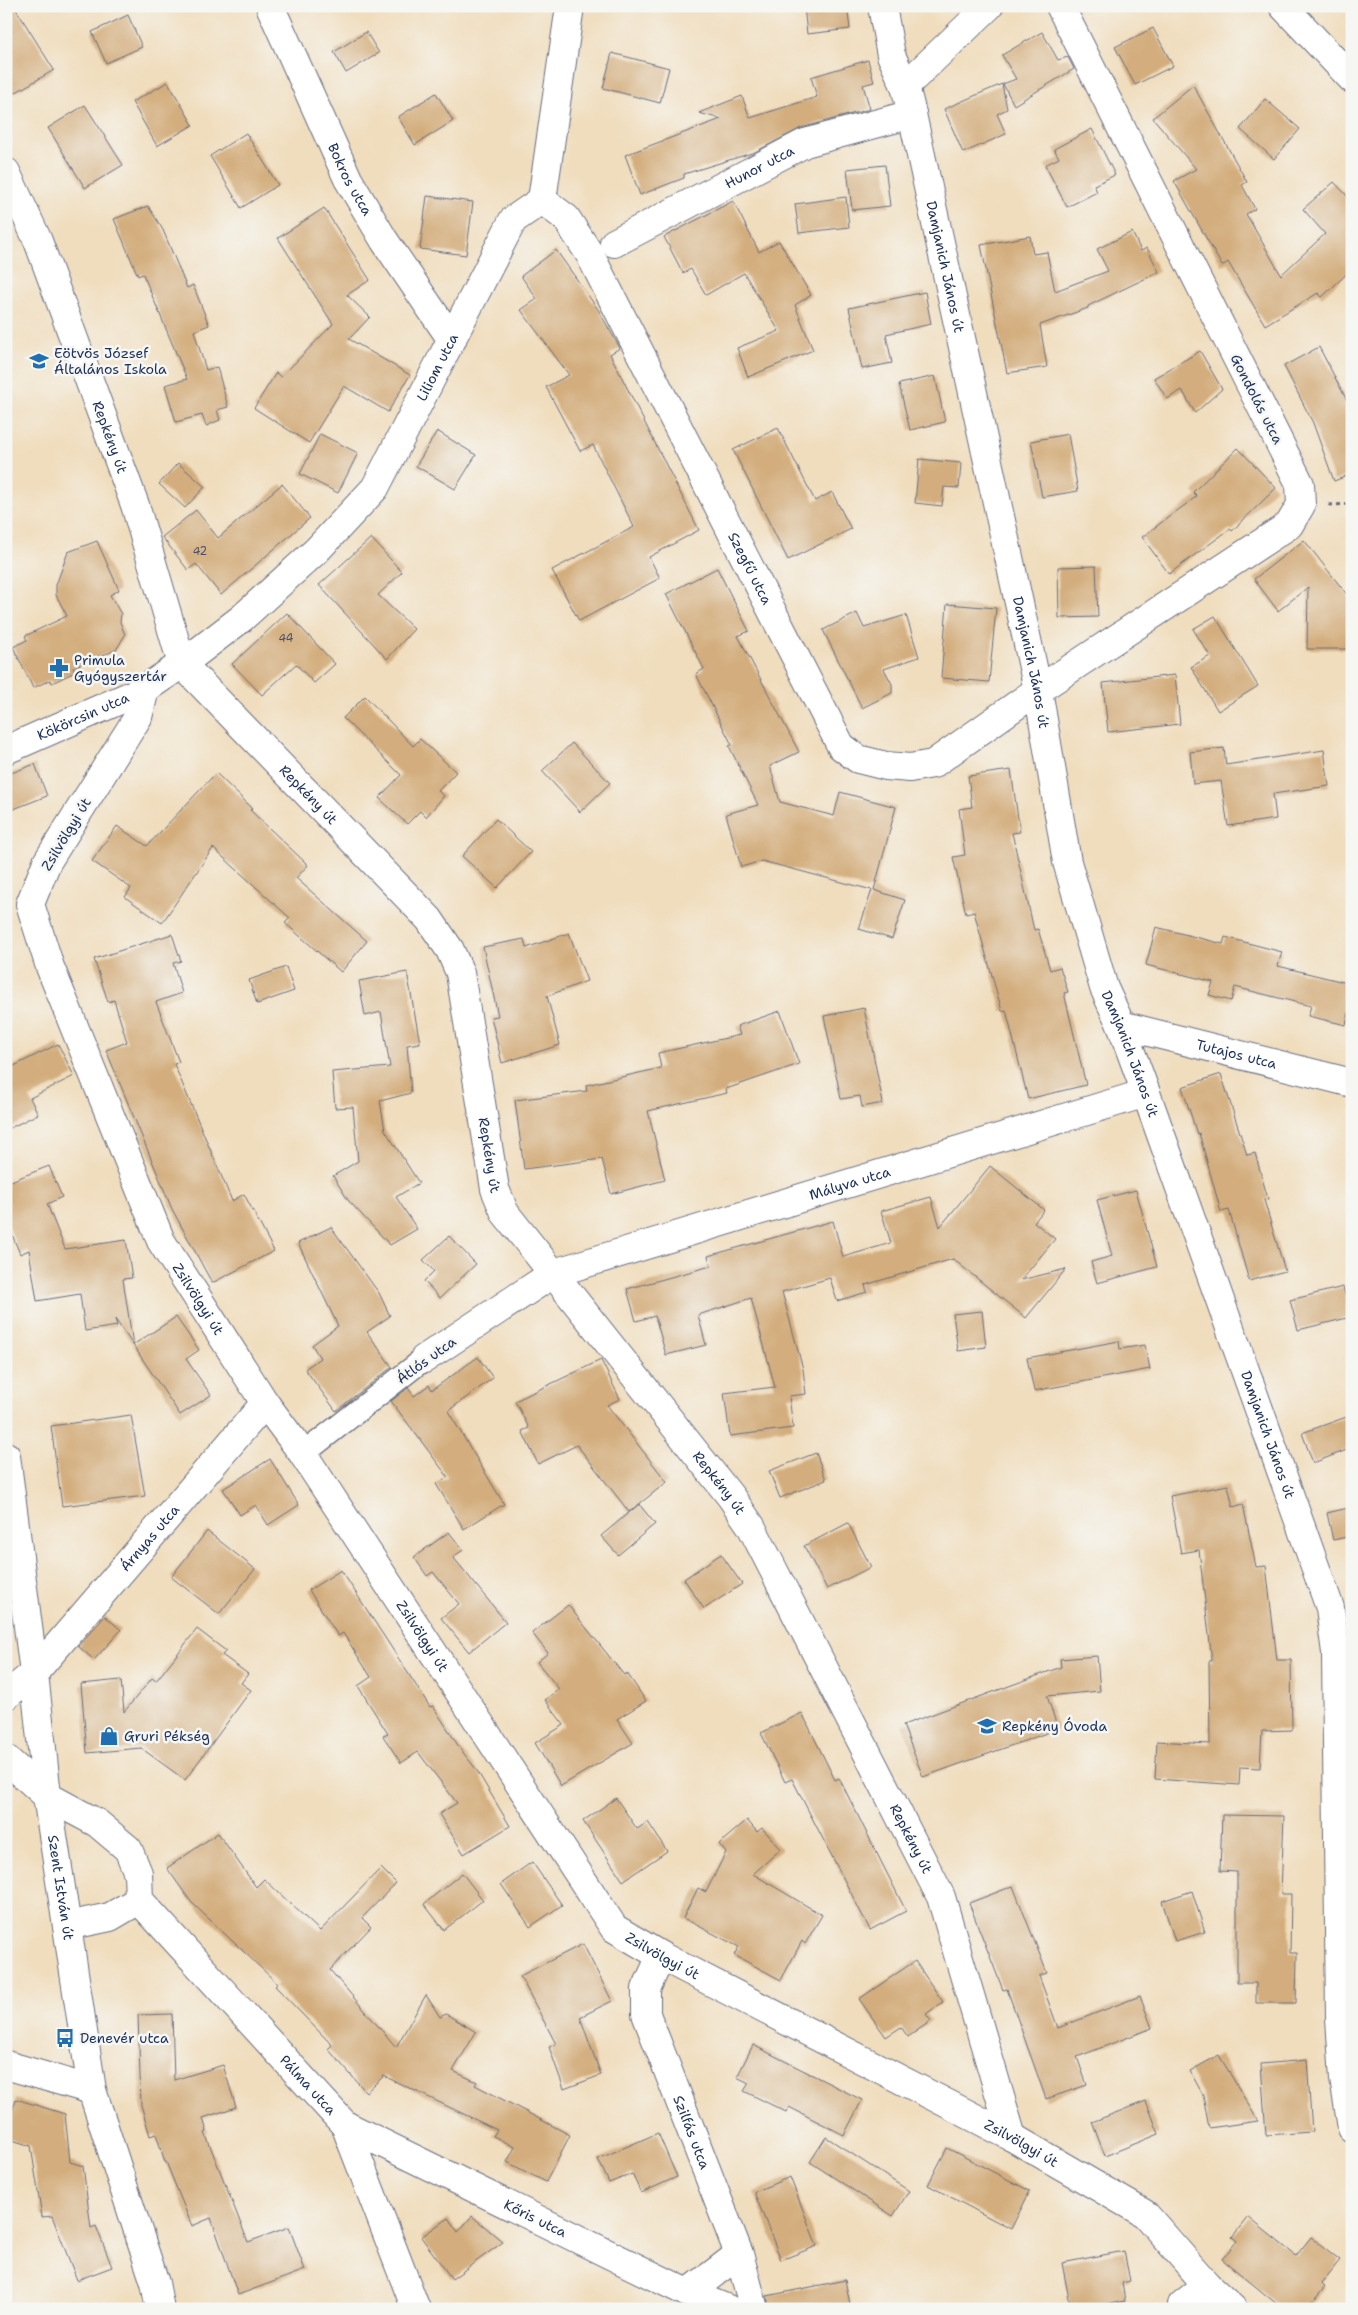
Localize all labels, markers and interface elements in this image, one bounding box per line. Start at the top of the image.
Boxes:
street label: Bokros utca [324,140,377,219]
street label: Hunor utca [722,141,797,192]
street label: Damjanich János út [922,199,969,334]
street label: Liliom utca [412,330,462,404]
place label: Eötvös József Általános Iskola [54,344,167,378]
school or university icon: Eötvös József Általános Iskola [28,350,50,372]
street label: Gondolás utca [1227,351,1288,447]
street label: Repkény út [89,398,132,476]
street label: Szegfű utca [724,529,776,608]
house number: 42 [193,544,207,559]
street label: Damjanich János út [1009,595,1053,730]
house number: 44 [278,631,294,646]
place label: Primula Gyógyszertár [74,651,167,685]
pharmacy icon: Primula Gyógyszertár [48,657,70,679]
street label: Kökörcsin utca [34,688,132,744]
street label: Repkény út [276,761,341,828]
street label: Zsilvölgyi út [37,794,95,874]
street label: Damjanich János út [1097,988,1163,1120]
street label: Tutajos utca [1194,1035,1279,1073]
street label: Repkény út [475,1116,505,1196]
street label: Mályva utca [807,1162,893,1204]
street label: Zsilvölgyi út [169,1260,228,1338]
street label: Átlós utca [393,1332,460,1388]
street label: Damjanich János út [1237,1368,1299,1501]
street label: Repkény út [689,1447,749,1518]
street label: Árnyas utca [116,1501,183,1575]
street label: Zsilvölgyi út [392,1597,452,1675]
school or university icon: Repkény Óvoda [976,1715,998,1737]
place label: Repkény Óvoda [1002,1717,1107,1735]
shop icon: Gruri Pékség [98,1725,120,1747]
place label: Gruri Pékség [124,1727,210,1745]
street label: Repkény út [886,1801,936,1877]
street label: Szent István út [44,1834,78,1941]
street label: Zsilvölgyi út [622,1928,703,1983]
bus stop icon: Denevér utca [54,2027,76,2049]
place label: Denevér utca [80,2029,169,2047]
street label: Pálma utca [276,2051,340,2119]
street label: Szilfás utca [669,2093,714,2172]
street label: Zsilvölgyi út [981,2115,1062,2171]
street label: Kőris utca [501,2195,570,2241]

